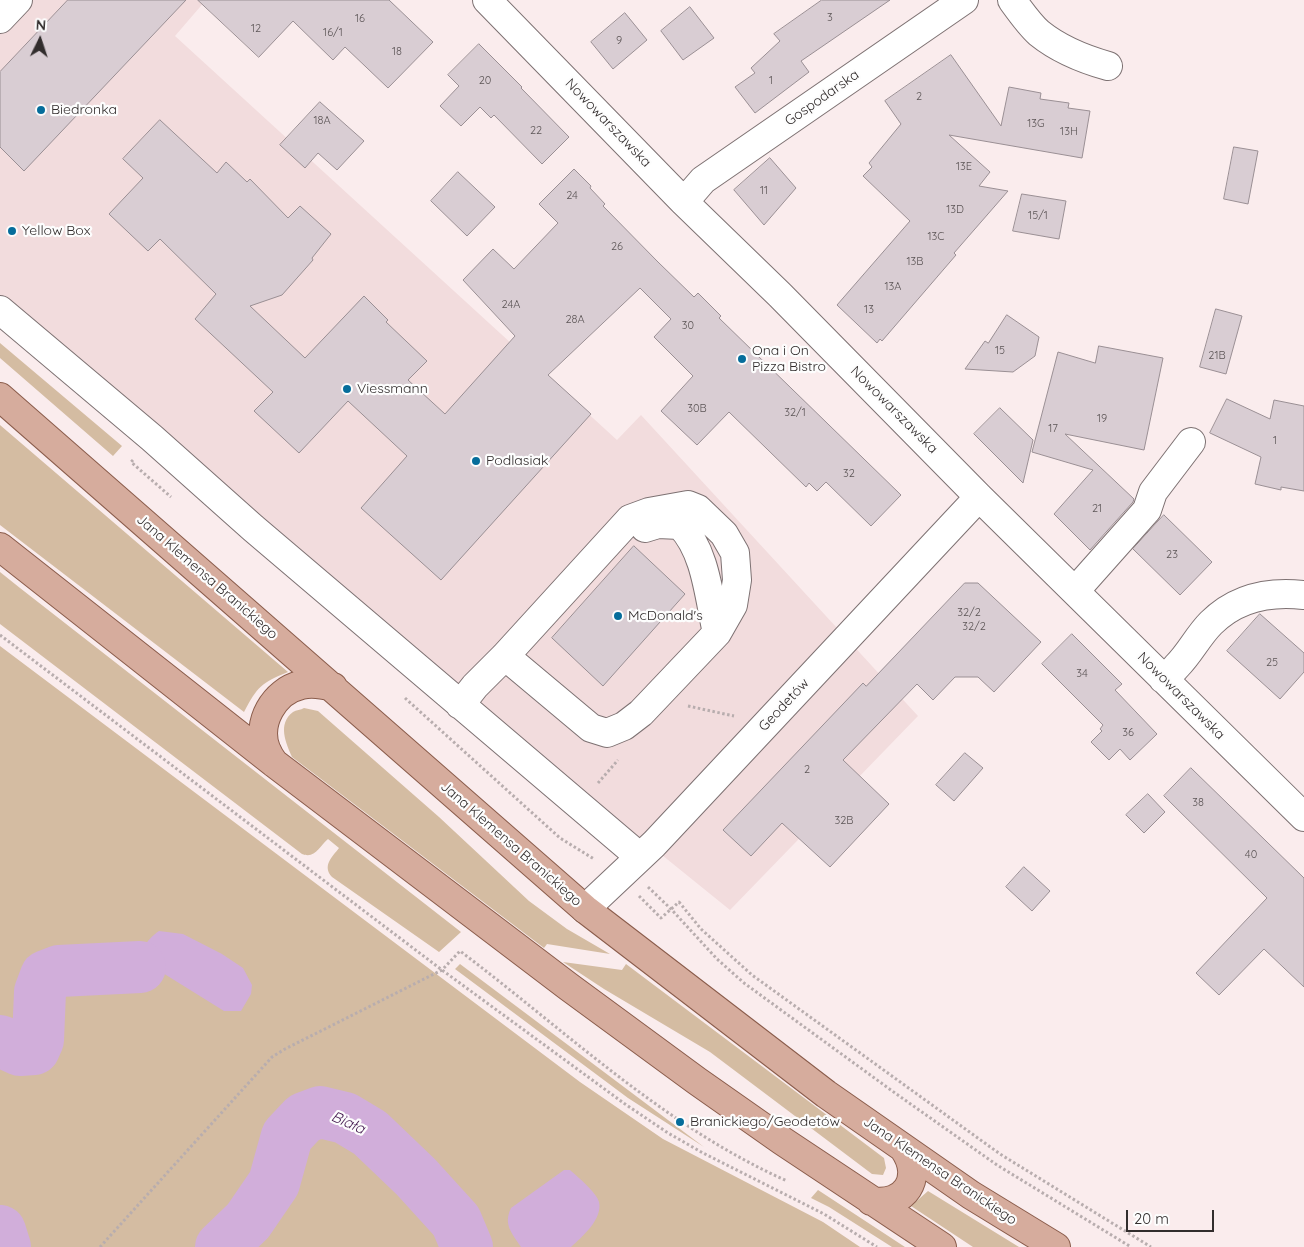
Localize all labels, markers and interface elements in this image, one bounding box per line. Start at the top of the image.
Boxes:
house number: 3 [827,11,833,25]
house number: 16 [355,12,365,26]
north arrow [15,15,65,65]
text: N [35,16,47,34]
house number: 12 [251,22,261,36]
house number: 16/1 [323,26,343,40]
house number: 9 [616,34,622,48]
house number: 18 [392,45,402,59]
street label: Gospodarska [782,66,862,130]
house number: 20 [479,74,491,88]
house number: 1 [769,74,773,88]
street label: Nowowarszawska [561,75,655,171]
house number: 2 [916,90,922,104]
place label: Biedronka [51,102,117,118]
marker: Biedronka [35,104,47,116]
house number: 18A [313,114,331,128]
house number: 13G [1027,117,1045,131]
house number: 22 [530,124,542,138]
house number: 13H [1060,125,1078,139]
house number: 13E [956,160,972,174]
house number: 11 [760,184,768,198]
house number: 24 [566,189,578,203]
house number: 13D [946,203,964,217]
house number: 15/1 [1028,209,1048,223]
place label: Yellow Box [22,223,90,239]
marker: Yellow Box [6,225,18,237]
house number: 13C [927,230,945,244]
house number: 26 [611,240,623,254]
house number: 13B [907,255,923,269]
house number: 13A [885,280,901,294]
house number: 24A [502,298,520,312]
house number: 13 [864,303,874,317]
house number: 28A [565,313,585,327]
house number: 30 [682,319,694,333]
place label: Ona i On Pizza Bistro [752,343,826,376]
house number: 15 [995,344,1005,358]
house number: 21B [1208,349,1226,363]
marker: Ona i On Pizza Bistro [736,353,748,365]
street label: Nowowarszawska [847,363,941,457]
place label: Viessmann [357,381,428,397]
marker: Viessmann [341,383,353,395]
house number: 30B [687,402,707,416]
house number: 32/1 [784,406,806,420]
house number: 19 [1097,412,1107,426]
house number: 17 [1048,422,1058,436]
house number: 1 [1273,434,1277,448]
place label: Podlasiak [486,453,548,469]
marker: Podlasiak [470,455,482,467]
house number: 32 [843,467,855,481]
house number: 21 [1092,502,1102,516]
street label: Jana Klemensa Branickiego [133,511,281,643]
house number: 23 [1166,548,1178,562]
house number: 32/2 [957,606,981,620]
place label: McDonald's [628,608,703,624]
marker: McDonald's [612,610,624,622]
house number: 32/2 [962,620,986,634]
street label: Nowowarszawska [1134,649,1228,743]
house number: 25 [1266,656,1278,670]
house number: 34 [1076,667,1088,681]
street label: Geodetów [755,675,813,735]
house number: 36 [1122,726,1134,740]
house number: 2 [804,763,810,777]
street label: Jana Klemensa Branickiego [437,778,585,910]
house number: 38 [1192,796,1204,810]
house number: 32B [834,814,854,828]
house number: 40 [1245,848,1257,862]
water label: Biała [329,1108,367,1138]
street label: Jana Klemensa Branickiego [860,1113,1020,1229]
place label: Branickiego/Geodetów [690,1114,840,1130]
marker: Branickiego/Geodetów [674,1116,686,1128]
scale bar [1129,1200,1216,1232]
text: 20 m [1134,1209,1169,1228]

